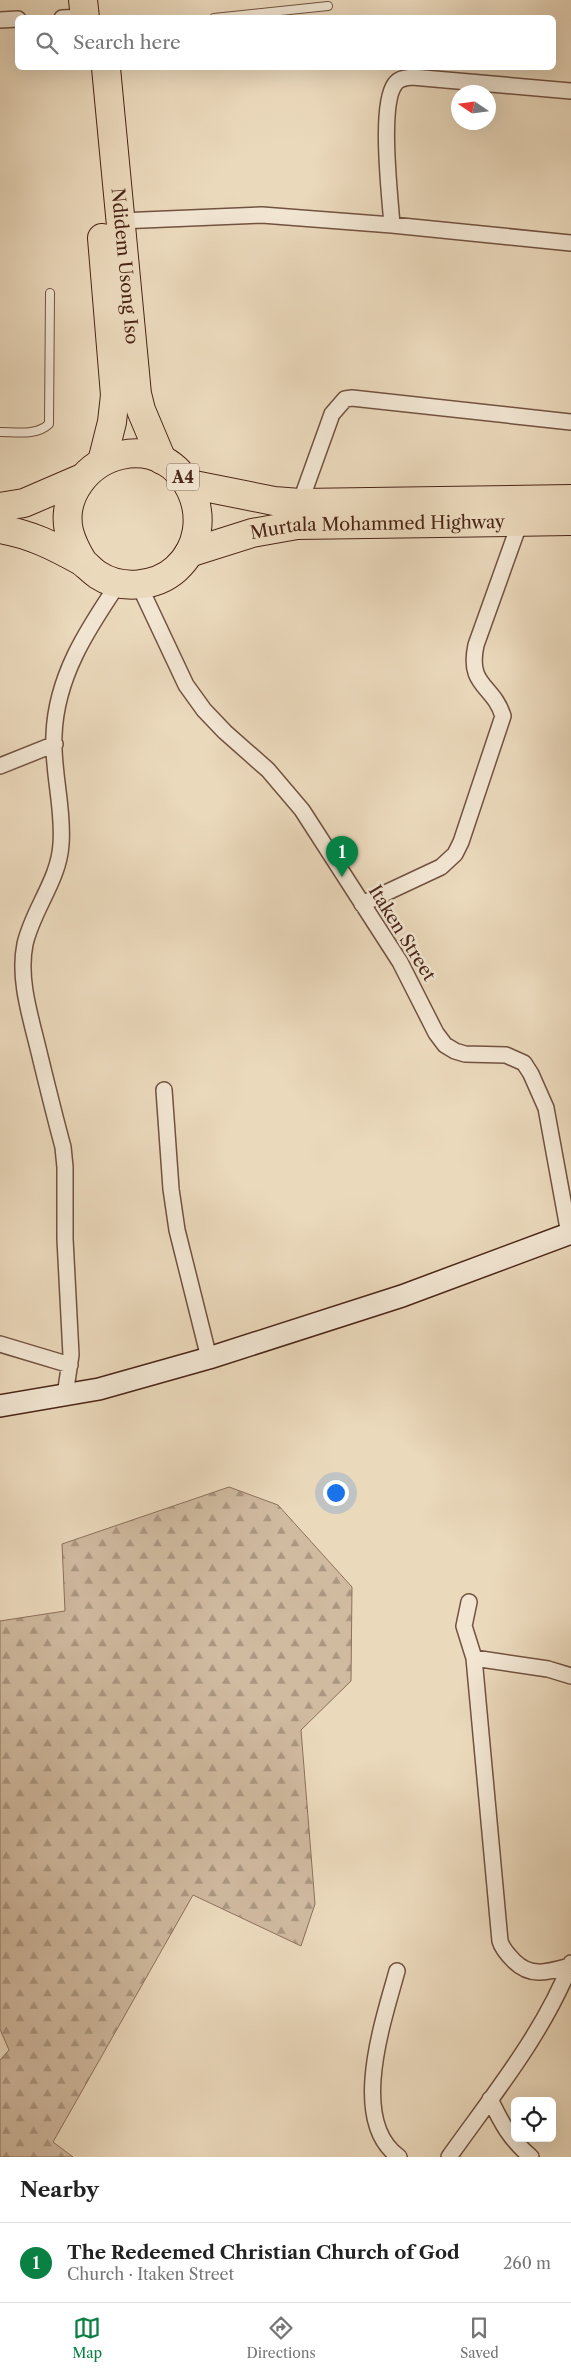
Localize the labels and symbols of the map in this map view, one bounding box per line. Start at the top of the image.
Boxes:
north arrow [451,85,496,130]
street label: Ndidem Usong Iso [106,187,143,345]
road number: A4 [167,464,199,491]
street label: Murtala Mohammed Highway [248,511,506,544]
pin: 1 [326,836,358,877]
street label: Itaken Street [364,881,441,986]
your location [323,1480,349,1506]

